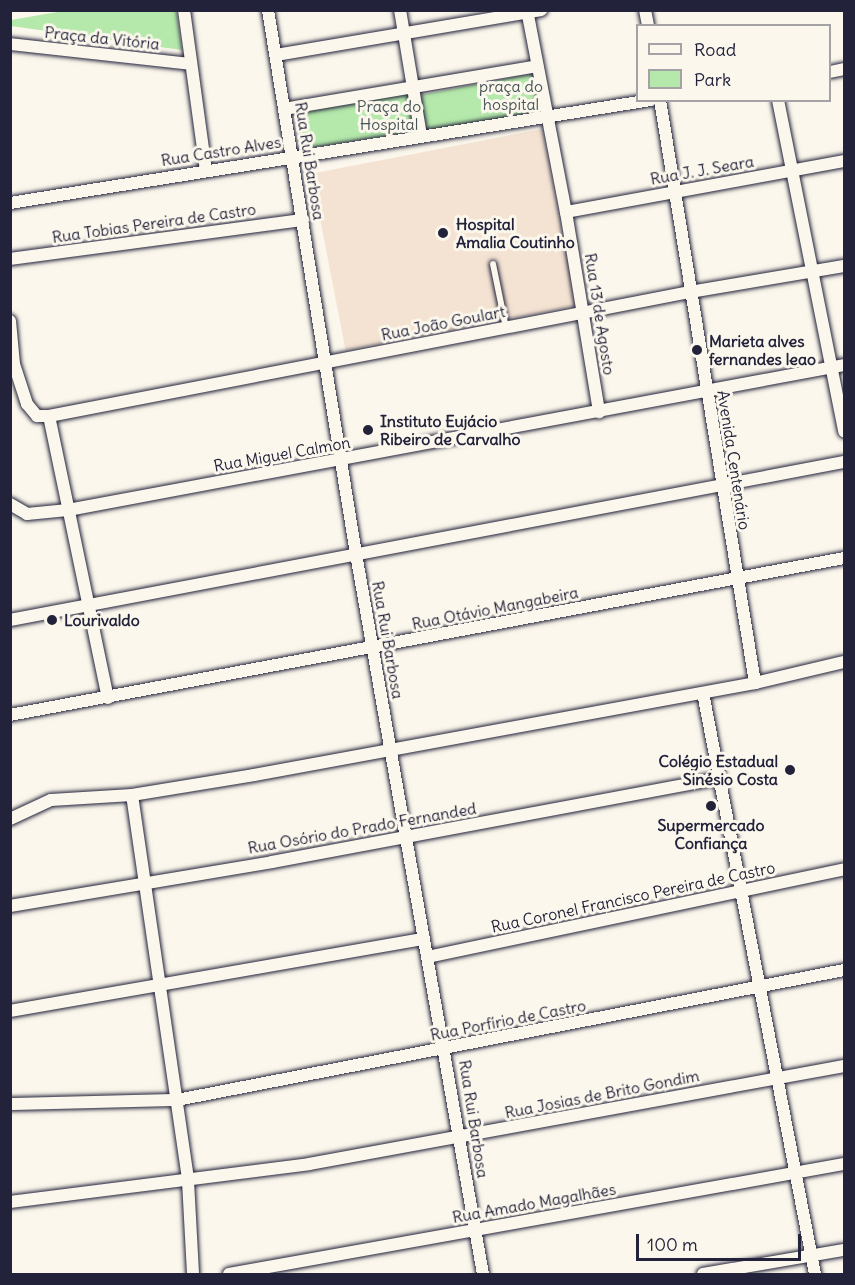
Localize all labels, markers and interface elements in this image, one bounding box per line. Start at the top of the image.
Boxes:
street label: Praça da Vitória [44,22,160,54]
legend [636,24,831,102]
text: Road [694,38,736,61]
text: Park [694,68,731,91]
park label: praça do hospital [479,76,543,114]
park label: Praça do Hospital [357,96,421,134]
street label: Rua Rui Barbosa [291,100,329,222]
street label: Rua Castro Alves [160,132,282,170]
street label: Rua J. J. Seara [649,151,755,189]
street label: Rua Tobias Pereira de Castro [51,199,257,247]
place label: Hospital Amalia Coutinho [456,214,575,252]
marker: Hospital Amalia Coutinho [434,224,452,242]
street label: Rua 13 de Agosto [581,252,619,376]
street label: Rua João Goulart [379,302,507,344]
place label: Marieta alves fernandes leao [709,331,816,369]
marker: Marieta alves fernandes leao [690,343,704,357]
street label: Avenida Centenário [713,389,755,531]
place label: Instituto Eujácio Ribeiro de Carvalho [380,411,520,449]
marker: Instituto Eujácio Ribeiro de Carvalho [361,423,375,437]
street label: Rua Miguel Calmon [212,433,352,475]
street label: Rua Rui Barbosa [368,579,408,701]
street label: Rua Otávio Mangabeira [410,582,580,634]
place label: Lourivaldo [64,610,140,630]
marker: Lourivaldo [45,613,59,627]
place label: Colégio Estadual Sinésio Costa [659,751,778,789]
marker: Colégio Estadual Sinésio Costa [783,763,797,777]
street label: Rua Osório do Prado Fernanded [246,798,478,858]
marker: Supermercado Confiança [704,799,718,813]
place label: Supermercado Confiança [657,815,765,853]
street label: Rua Coronel Francisco Pereira de Castro [489,857,777,937]
street label: Rua Porfírio de Castro [429,995,587,1045]
street label: Rua Rui Barbosa [455,1058,493,1180]
street label: Rua Josias de Brito Gondim [503,1066,701,1122]
street label: Rua Amado Magalhães [451,1179,617,1227]
scale bar [639,1222,804,1260]
text: 100 m [647,1233,698,1256]

